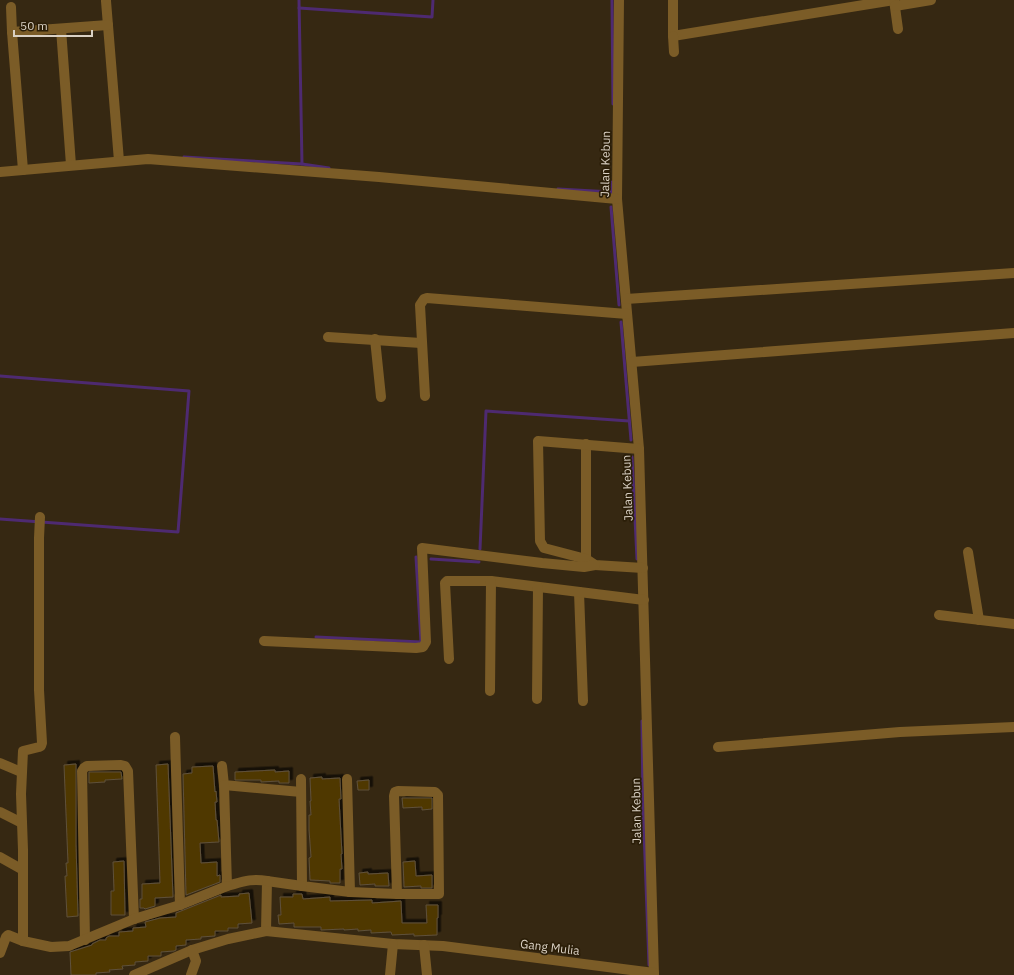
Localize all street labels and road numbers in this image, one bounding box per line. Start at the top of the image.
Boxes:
street label: Jalan Kebun [597,131,613,197]
street label: Jalan Kebun [618,455,636,521]
street label: Jalan Kebun [628,778,644,844]
street label: Gang Mulia [519,936,581,958]

